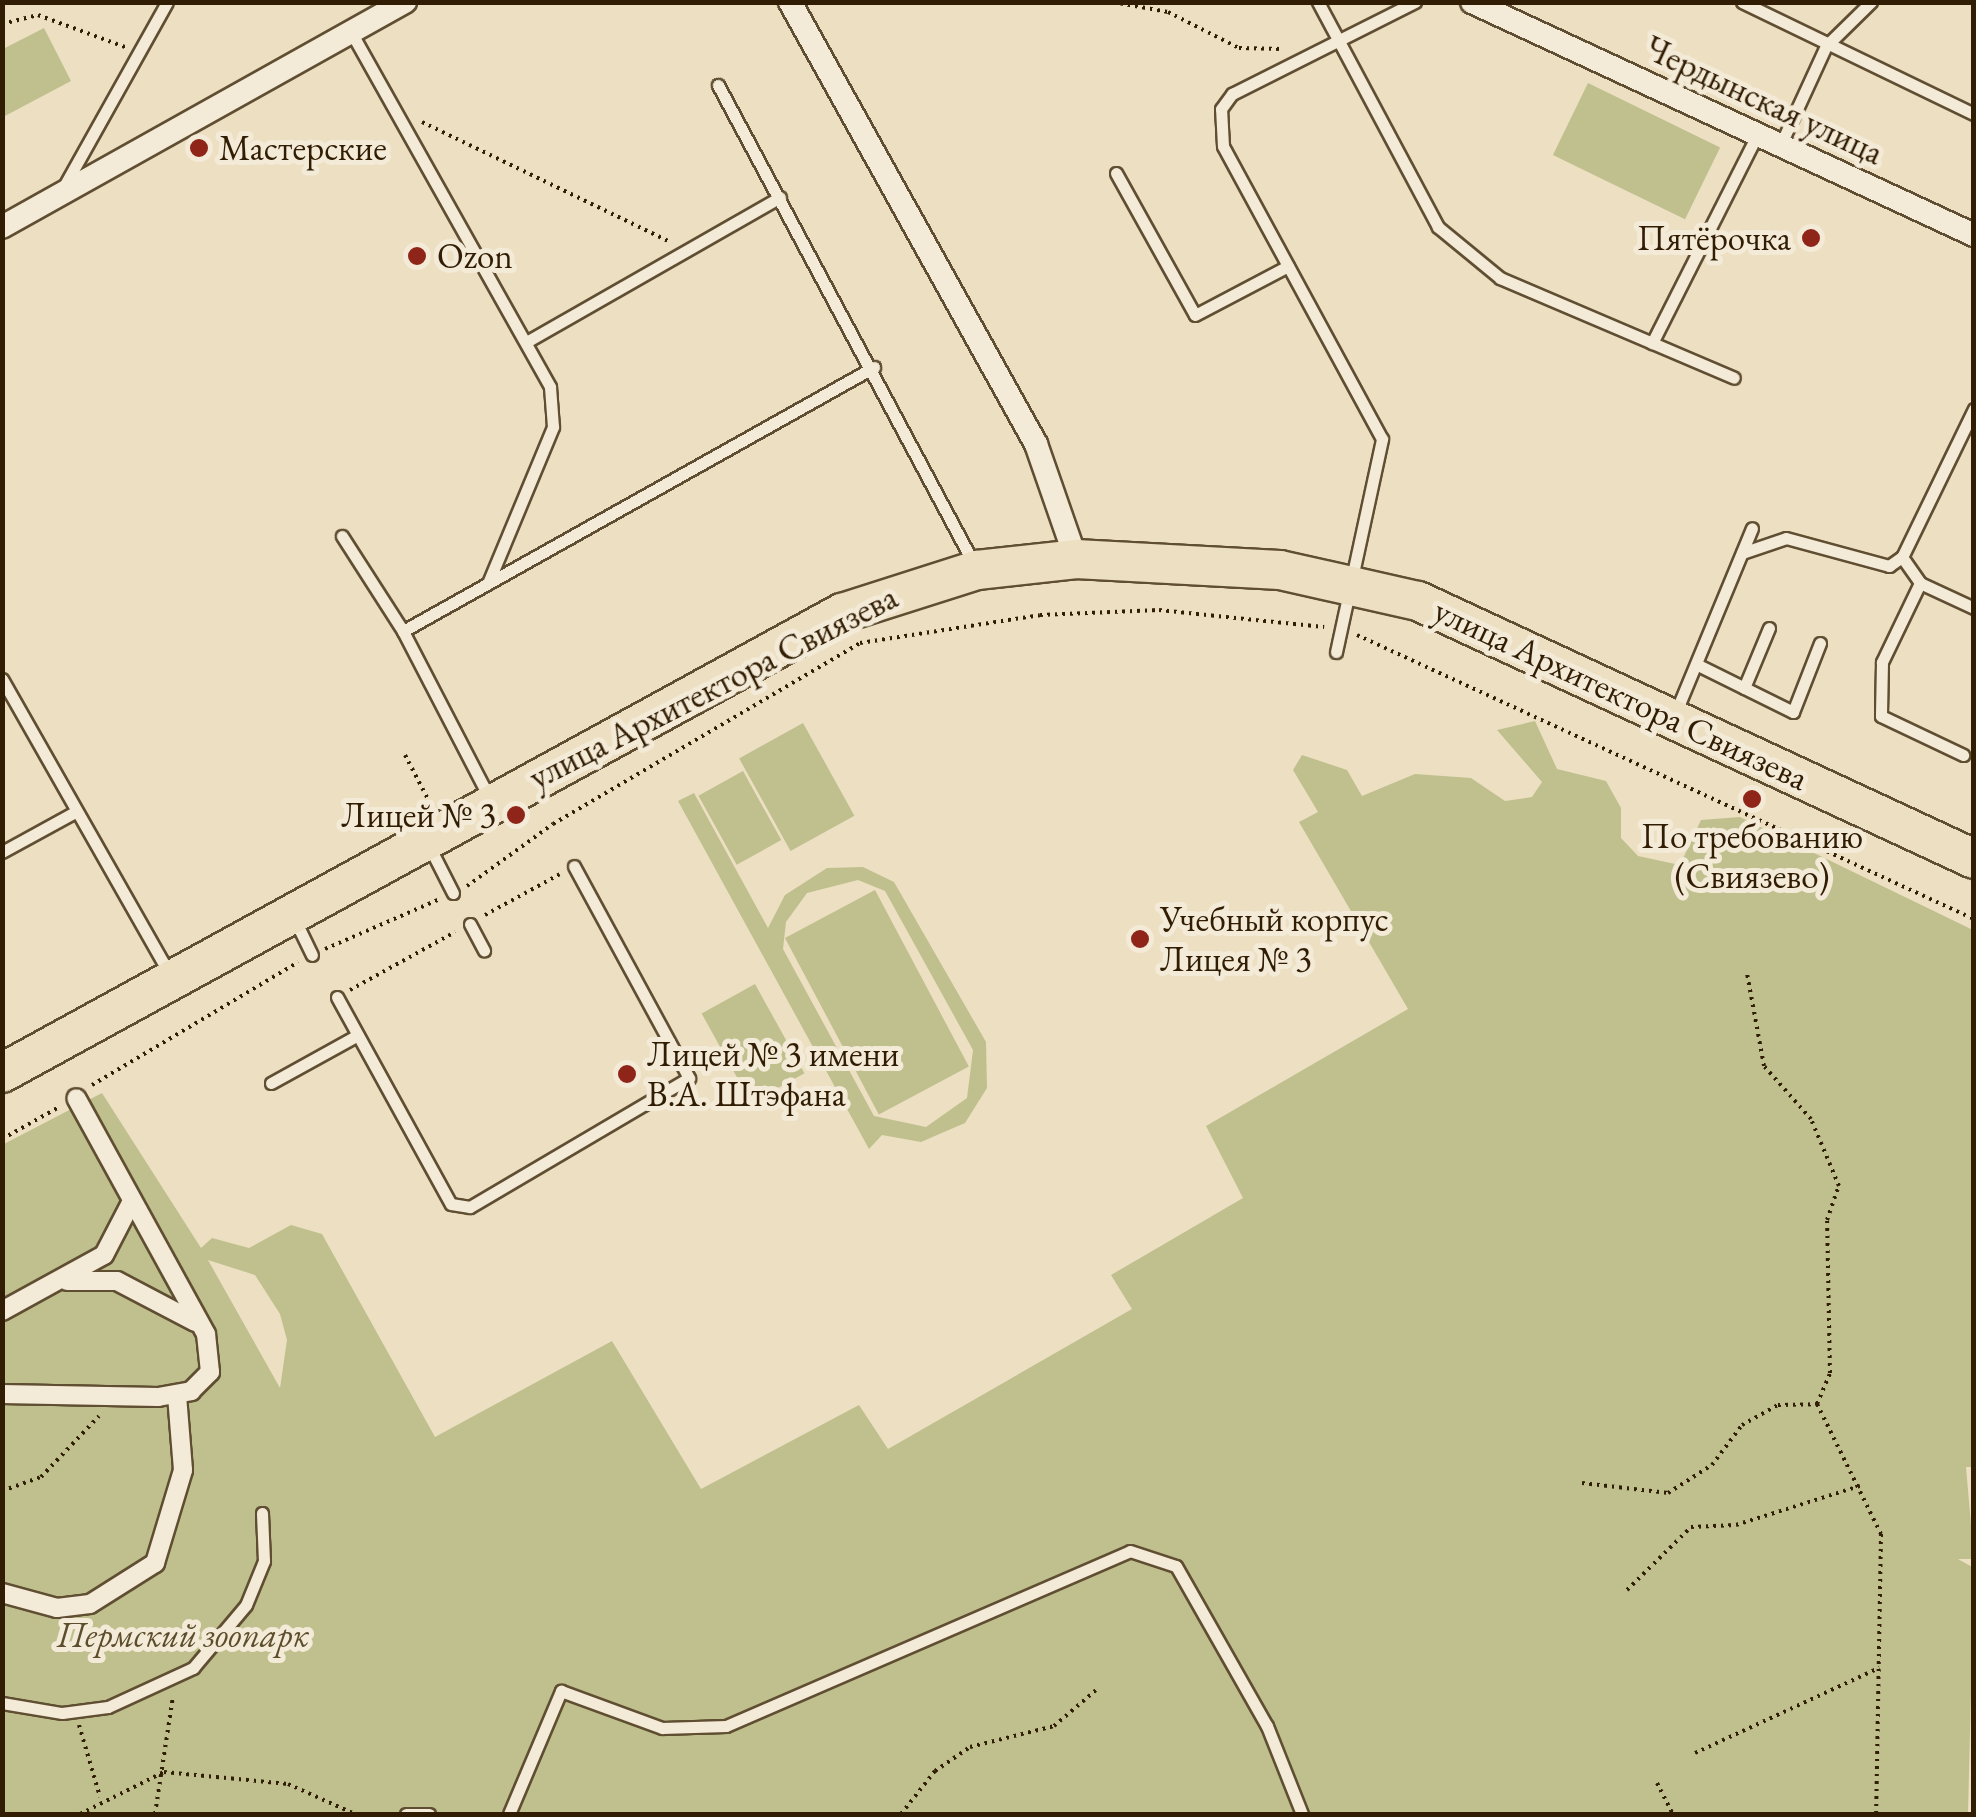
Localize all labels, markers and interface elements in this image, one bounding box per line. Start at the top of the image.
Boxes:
street label: Чердынская улица [1638,26,1890,174]
place label: Мастерские [219,127,387,169]
marker: Мастерские [188,137,210,159]
place label: Пятёрочка [1637,217,1791,259]
marker: Пятёрочка [1800,227,1822,249]
place label: Ozon [437,235,513,277]
marker: Ozon [406,245,428,267]
street label: улица Архитектора Свиязева [522,576,904,798]
street label: улица Архитектора Свиязева [1427,589,1815,799]
marker: По требованию (Свиязево) [1741,788,1763,810]
place label: Лицей № 3 [341,794,496,836]
marker: Лицей № 3 [505,804,527,826]
place label: По требованию (Свиязево) [1641,815,1863,897]
place label: Учебный корпус Лицея № 3 [1160,898,1389,980]
marker: Учебный корпус Лицея № 3 [1129,928,1151,950]
place label: Лицей № 3 имени В.А. Штэфана [647,1033,899,1115]
marker: Лицей № 3 имени В.А. Штэфана [616,1063,638,1085]
park label: Пермский зоопарк [57,1614,309,1656]

